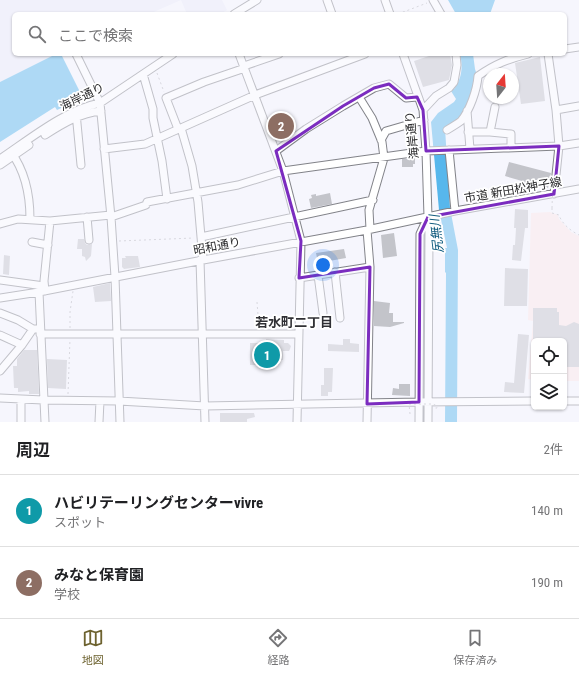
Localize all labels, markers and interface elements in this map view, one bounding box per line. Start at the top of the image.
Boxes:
search box [12,12,567,56]
icon: search [26,23,48,45]
text: ここで検索 [58,27,133,45]
north arrow [483,68,519,104]
street label: 海岸通り [57,80,107,114]
street label: 海岸通り [403,110,421,160]
pin: 2 [268,111,294,141]
street label: 市道 新田松神子線 [463,175,563,205]
water label: 尻無川 [426,212,446,254]
street label: 昭和通り [192,235,242,257]
your location [313,255,333,275]
district label: 若水町二丁目 [255,315,333,330]
map controls [531,338,567,410]
button: locate [531,338,567,374]
pin: 1 [254,340,280,370]
button: layers [531,374,567,410]
text: 周辺 [16,440,50,460]
text: 2件 [544,442,563,457]
text: ハビリテーリングセンターvivre [54,494,263,512]
text: 1 [26,503,32,518]
text: 140 m [531,503,563,518]
text: スポット [54,515,106,530]
text: みなと保育園 [54,566,144,584]
text: 2 [26,575,32,590]
text: 190 m [531,575,563,590]
text: 学校 [54,587,80,602]
tab: 地図 [82,627,104,667]
tab: 経路 [267,627,289,667]
tab: 保存済み [453,627,497,667]

